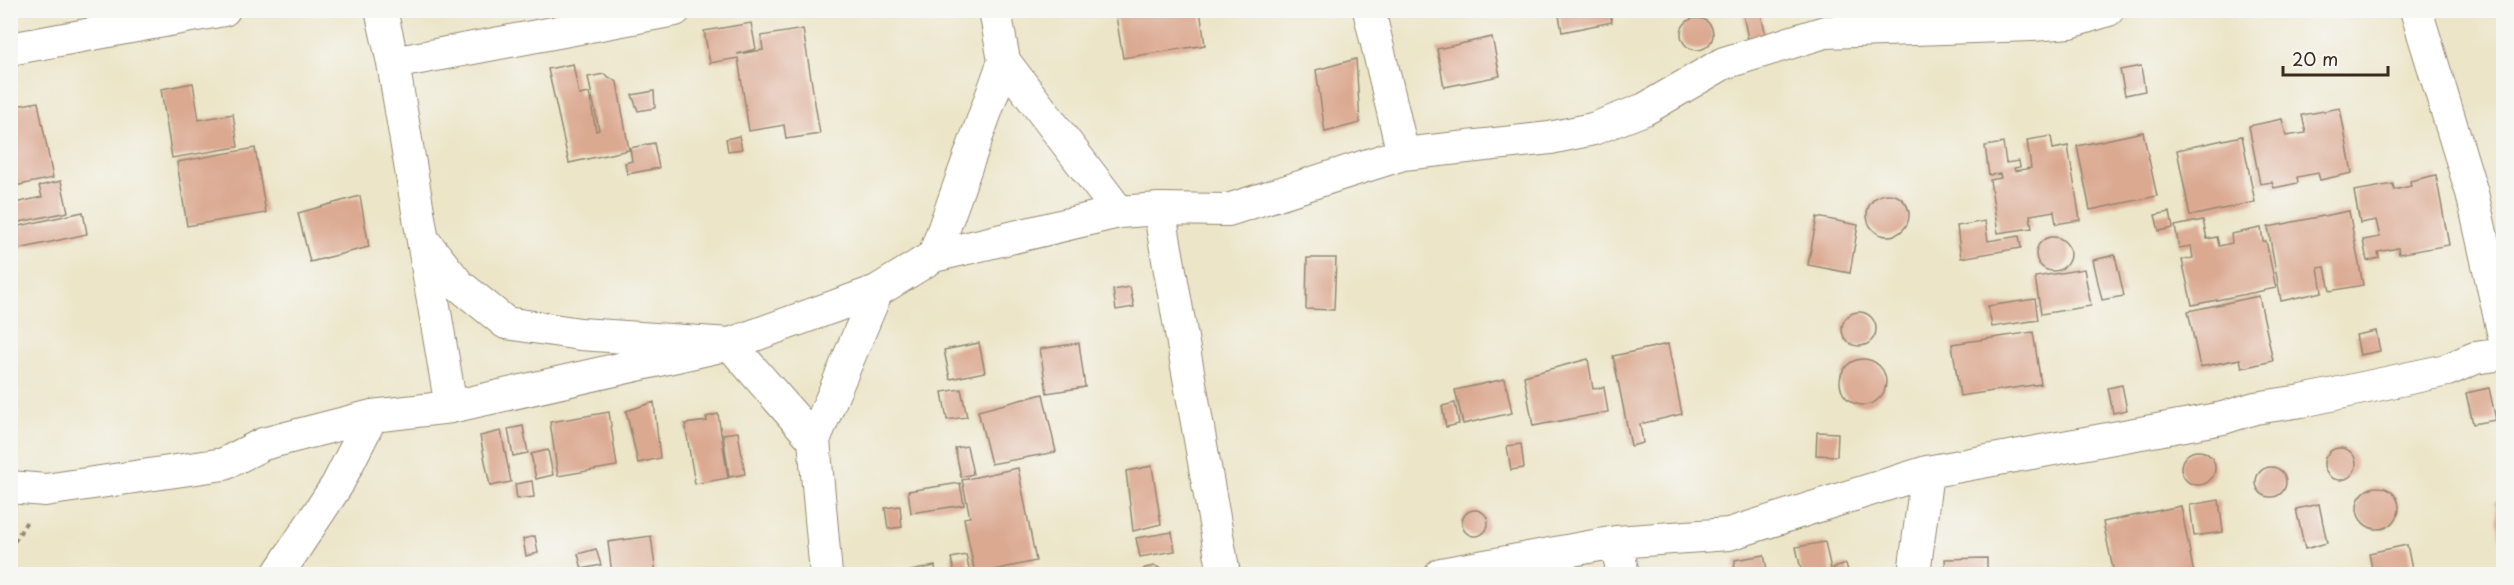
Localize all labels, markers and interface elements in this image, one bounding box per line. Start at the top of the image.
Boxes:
scale bar [2283,39,2388,77]
text: 20 m [2292,45,2338,72]

